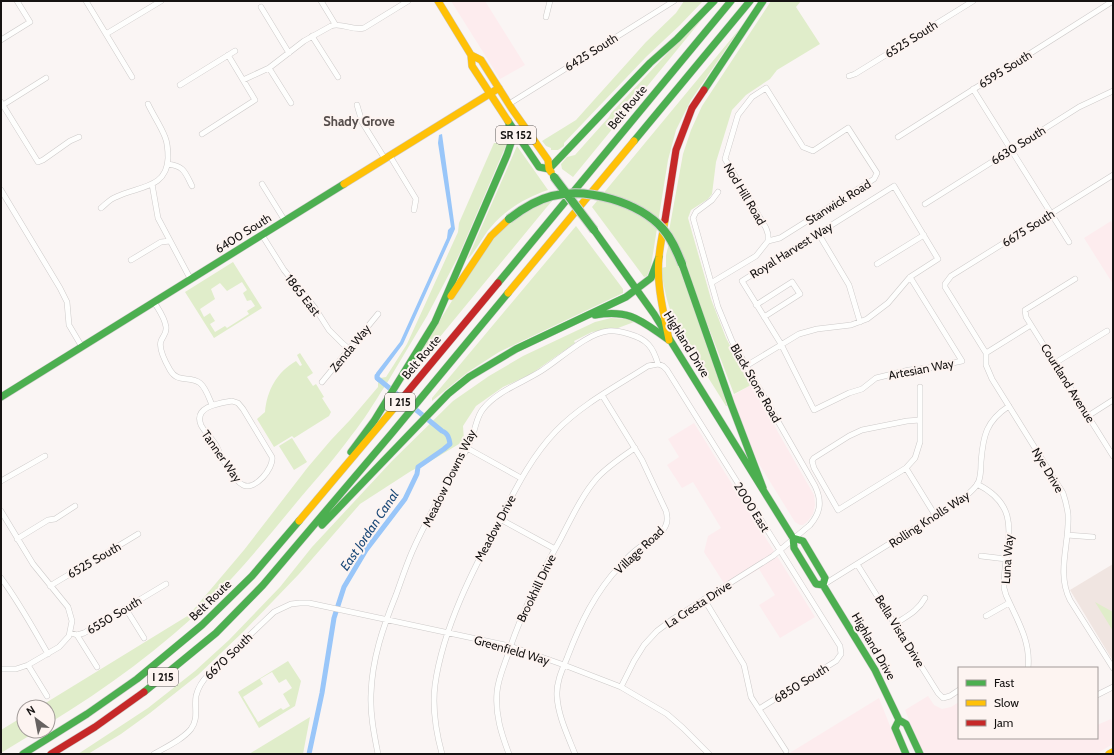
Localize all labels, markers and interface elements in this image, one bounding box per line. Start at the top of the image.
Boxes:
street label: 6525 South [882,17,940,61]
street label: 6425 South [562,30,620,74]
street label: 6595 South [976,47,1034,91]
street label: Belt Route [604,82,650,132]
district label: Shady Grove [323,113,395,129]
street label: 6630 South [988,122,1048,168]
road number: SR 152 [496,126,536,144]
street label: Nod Hill Road [721,160,769,228]
street label: Stanwick Road [803,176,873,228]
street label: 6675 South [999,206,1057,250]
street label: 6400 South [212,210,274,256]
street label: Royal Harvest Way [747,219,835,281]
street label: 1865 East [282,271,324,319]
street label: Highland Drive [661,308,713,380]
street label: Zenda Way [326,321,374,375]
street label: Belt Route [398,332,444,382]
street label: Black Stone Road [727,341,785,425]
street label: Courtland Avenue [1038,341,1098,425]
street label: Artesian Way [887,355,955,383]
road number: I 215 [385,393,415,411]
street label: Tanner Way [199,427,245,485]
street label: Meadow Downs Way [419,427,479,529]
street label: Nye Drive [1029,445,1067,495]
street label: 2000 East [731,479,773,535]
water label: East Jordan Canal [336,487,402,573]
street label: Rolling Knolls Way [886,487,972,551]
street label: Meadow Drive [471,492,519,564]
street label: Village Road [611,523,667,577]
street label: Luna Way [998,534,1016,584]
street label: 6525 South [65,539,123,581]
street label: Brookhill Drive [513,552,559,624]
street label: Belt Route [186,576,234,624]
street label: La Cresta Drive [662,577,734,631]
street label: Bella Vista Drive [872,592,928,670]
street label: 6550 South [84,593,144,637]
street label: Highland Drive [849,610,899,682]
street label: 6670 South [201,629,255,683]
street label: Greenfield Way [473,632,551,668]
street label: 6850 South [771,660,831,706]
legend [958,667,1098,739]
road number: I 215 [148,668,178,686]
text: Fast [994,675,1014,690]
text: Slow [994,695,1019,710]
north arrow [16,699,56,739]
text: N [24,703,38,719]
text: Jam [993,715,1013,730]

